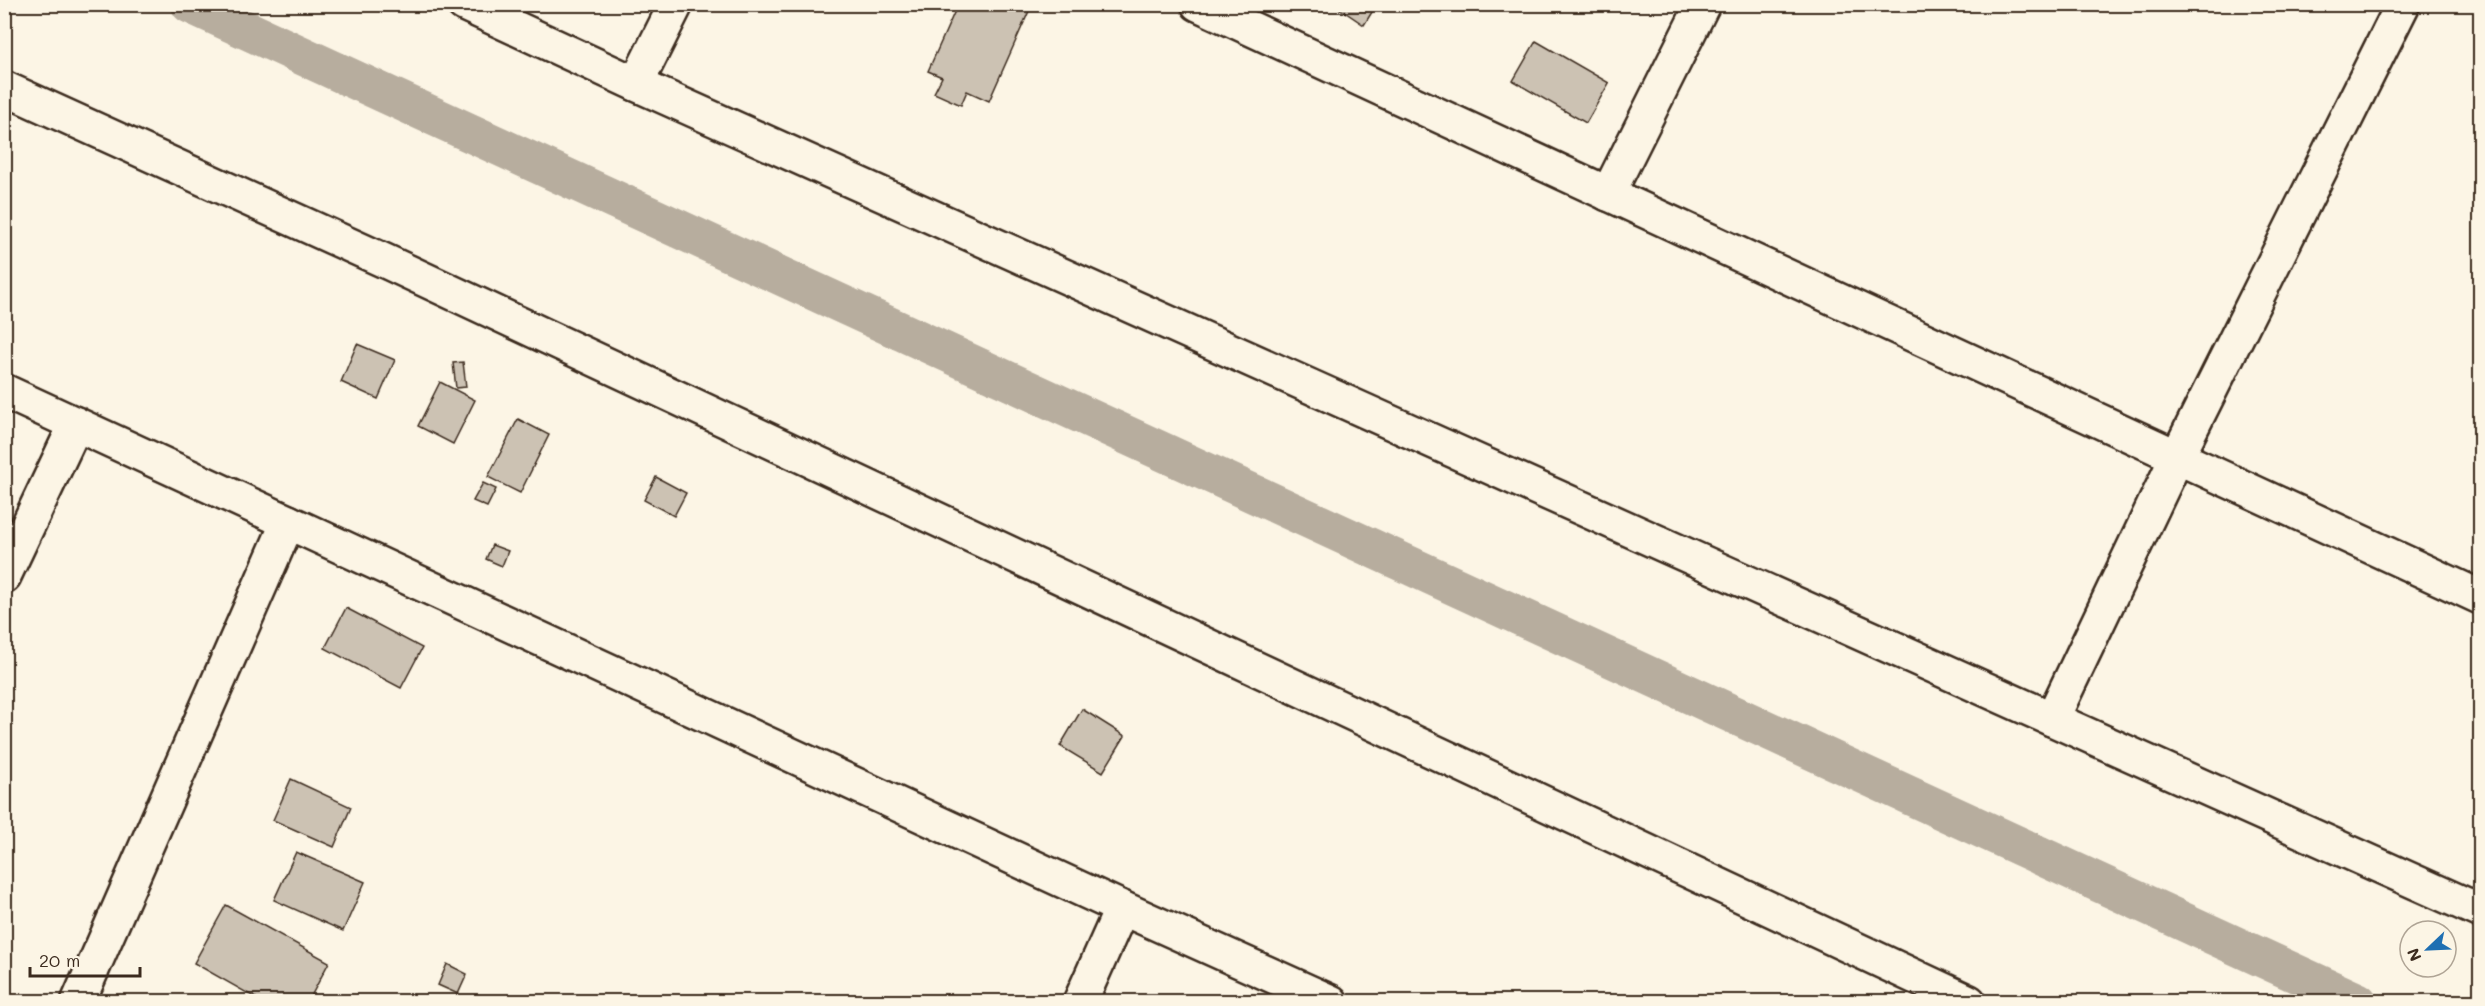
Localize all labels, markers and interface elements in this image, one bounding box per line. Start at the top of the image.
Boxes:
north arrow [2398,919,2458,979]
scale bar [30,940,140,978]
text: N [2402,945,2426,965]
text: 20 m [39,948,80,972]

